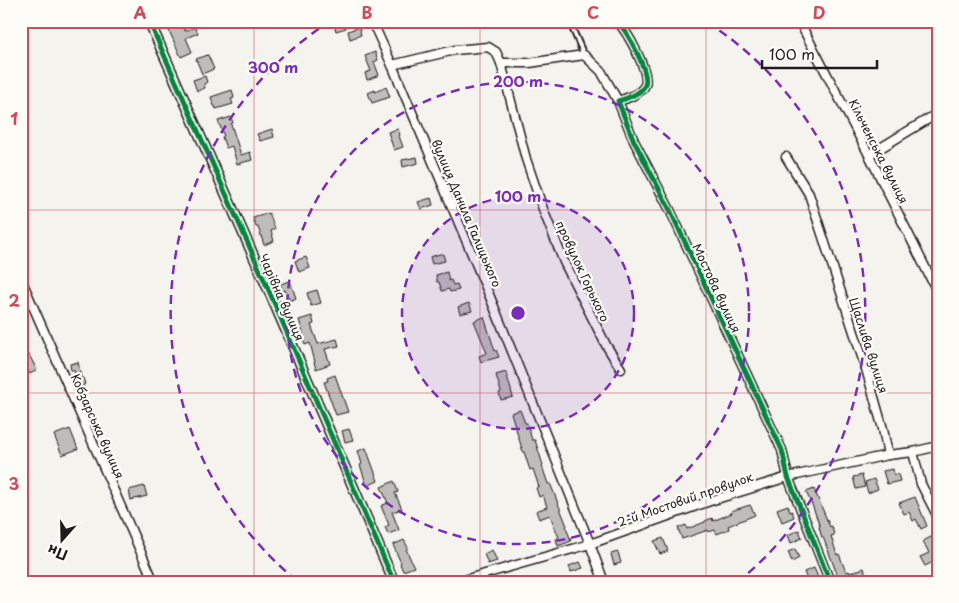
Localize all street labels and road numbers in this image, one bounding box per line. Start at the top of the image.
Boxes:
street label: Кільченська вулиця [845,95,913,207]
street label: вулиця Данила Галицького [428,136,506,290]
street label: провулок Горького [552,217,614,325]
street label: Мостова вулиця [688,240,746,336]
street label: Чарівна вулиця [255,251,309,343]
street label: Щаслива вулиця [845,295,893,395]
street label: Кобзарська вулиця [67,371,129,481]
street label: 2-й Мостовий провулок [615,467,756,531]

